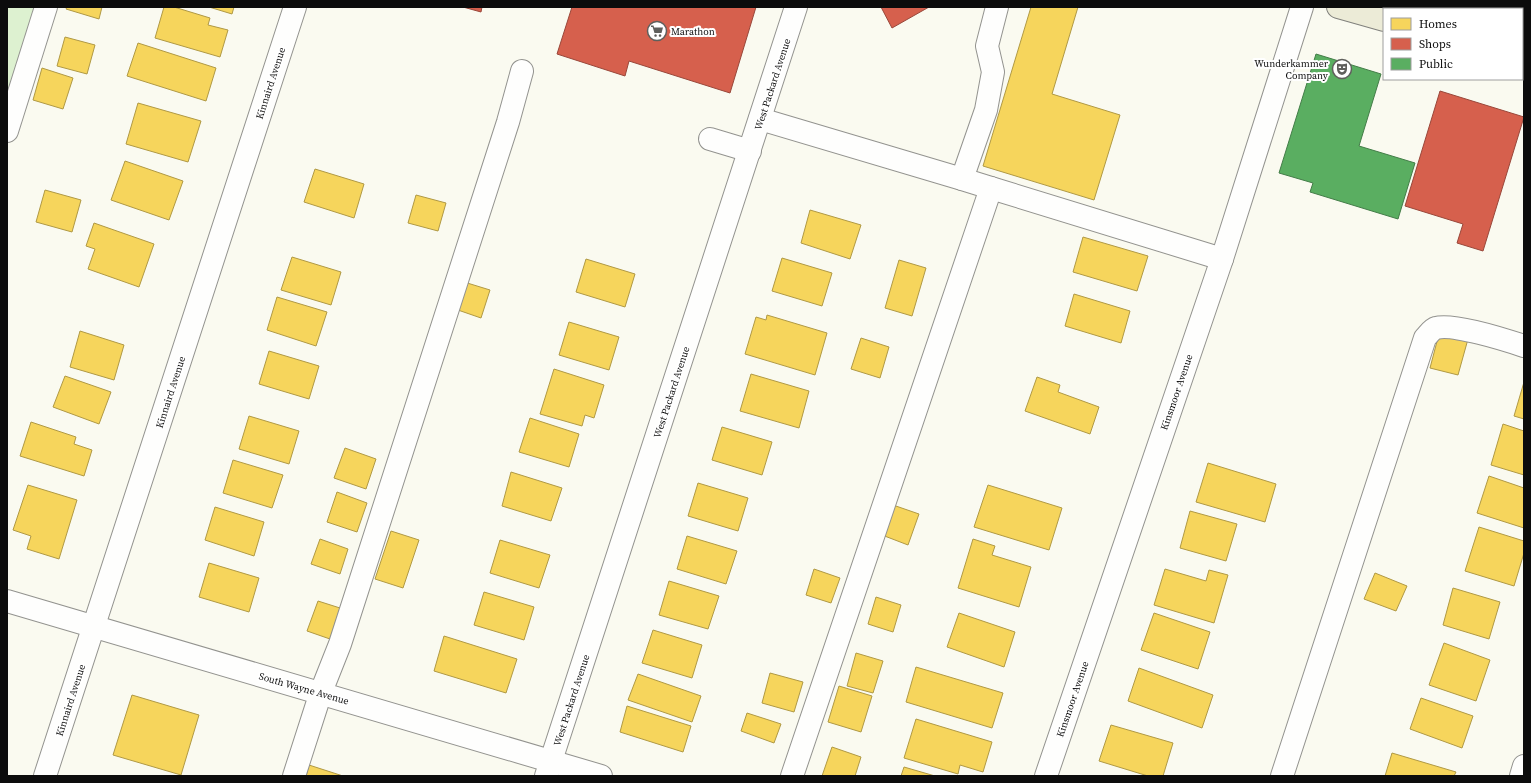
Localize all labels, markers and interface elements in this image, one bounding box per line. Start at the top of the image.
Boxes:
legend [1383,8,1523,80]
text: Homes [1419,16,1457,32]
supermarket icon: Marathon [646,20,668,42]
place label: Marathon [671,25,715,38]
text: Shops [1419,36,1451,52]
street label: West Packard Avenue [752,37,793,131]
street label: Kinnaird Avenue [253,46,288,121]
text: Public [1419,56,1453,72]
place label: Wunderkammer Company [1254,57,1329,82]
theatre icon: Wunderkammer Company [1331,58,1353,80]
street label: West Packard Avenue [651,345,692,439]
street label: Kinsmoor Avenue [1157,352,1196,432]
street label: Kinnaird Avenue [153,355,188,430]
street label: West Packard Avenue [551,653,592,747]
street label: Kinsmoor Avenue [1053,659,1092,739]
street label: Kinnaird Avenue [53,663,88,738]
street label: South Wayne Avenue [257,669,350,708]

